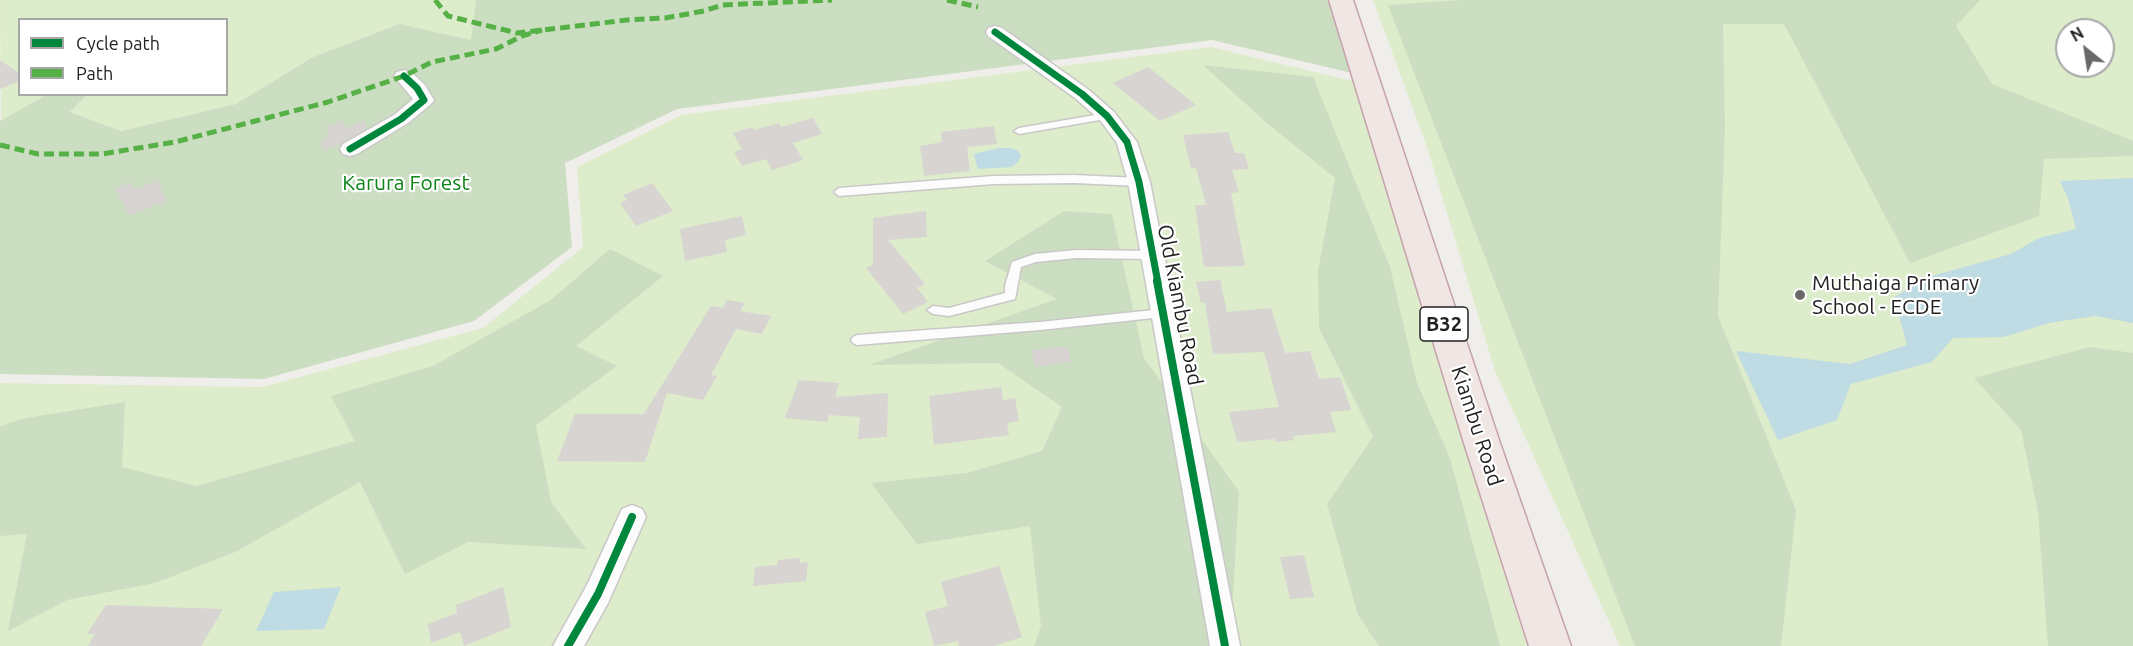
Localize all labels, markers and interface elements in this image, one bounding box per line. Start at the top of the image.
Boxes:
legend [18,18,228,96]
north arrow [2055,18,2115,78]
text: N [2067,23,2087,45]
text: Cycle path [76,33,160,53]
text: Path [76,63,113,83]
park label: Karura Forest [342,170,470,196]
street label: Old Kiambu Road [1152,222,1208,388]
place label: Muthaiga Primary School - ECDE [1812,270,1979,320]
marker: Muthaiga Primary School - ECDE [1793,288,1807,302]
road number: B32 [1420,307,1468,341]
street label: Kiambu Road [1446,363,1508,489]

